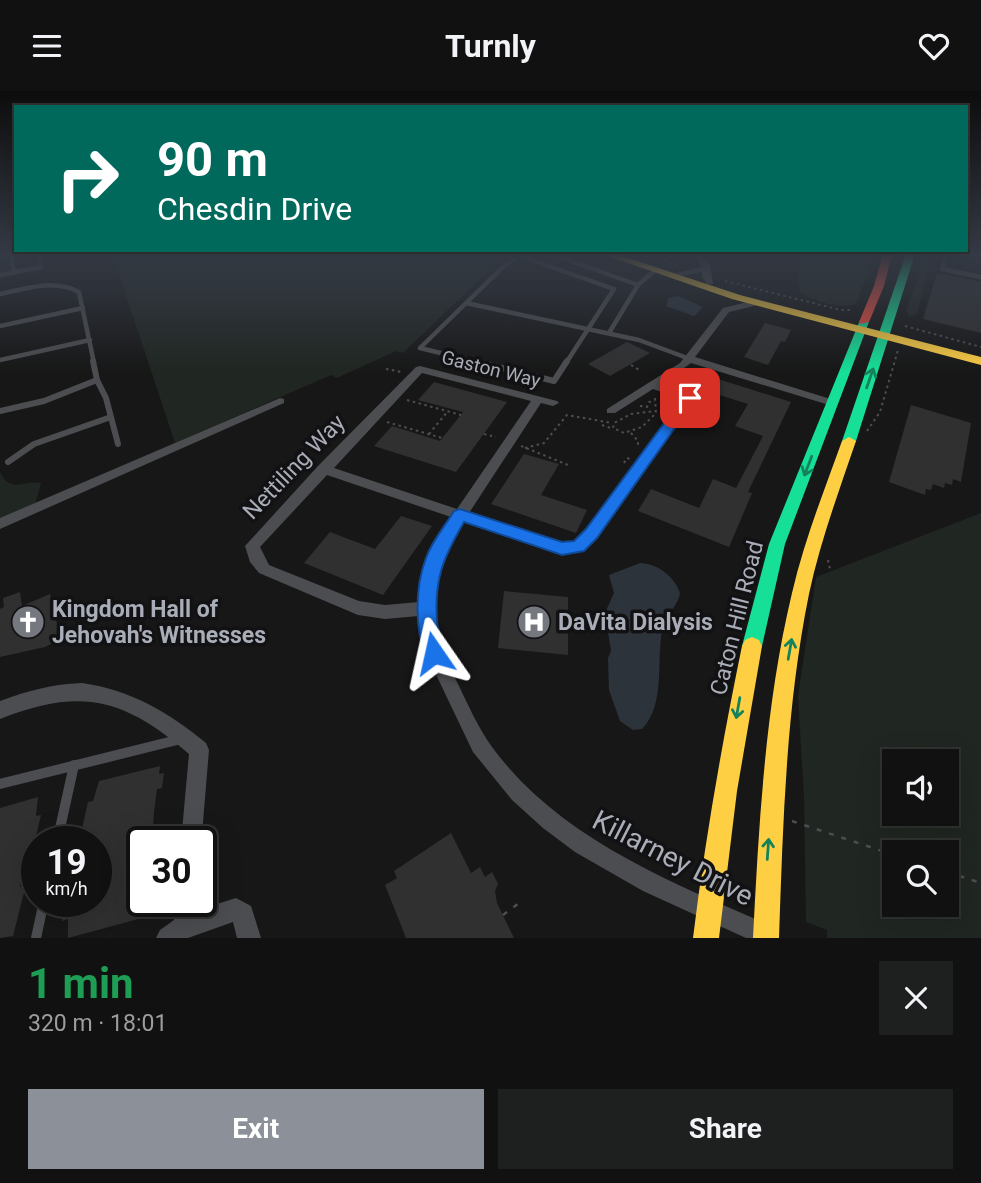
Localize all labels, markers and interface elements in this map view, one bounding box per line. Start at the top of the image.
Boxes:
icon: menu [28,27,66,65]
text: Turnly [445,27,536,65]
icon: heart [915,27,953,65]
text: 90 m [157,131,268,188]
icon: right [42,133,133,224]
text: Chesdin Drive [157,190,352,228]
street label: Gaston Way [439,346,543,392]
one-way arrow [864,367,877,389]
pin [660,368,720,428]
icon: arrive [671,379,709,417]
street label: Nettiling Way [237,409,351,525]
one-way arrow [800,455,813,477]
street label: Caton Hill Road [705,538,769,698]
place label: Kingdom Hall of Jehovah's Witnesses [52,596,266,649]
church icon: Kingdom Hall of Jehovah's Witnesses [9,603,47,641]
hospital icon: DaVita Dialysis [515,603,553,641]
place label: DaVita Dialysis [558,609,713,636]
position arrow [397,616,471,690]
one-way arrow [784,638,797,660]
one-way arrow [731,696,744,719]
map controls [882,749,959,917]
button: sound [882,749,959,826]
street label: Killarney Drive [587,803,759,913]
speed limit sign: 30 [126,826,217,917]
one-way arrow [762,839,775,861]
button: search [882,840,959,917]
text: 19 [46,842,87,883]
text: km/h [45,878,88,899]
text: 1 min [28,959,134,1008]
button: close [879,961,953,1035]
text: 320 m · 18:01 [28,1010,167,1037]
button: Exit [28,1089,484,1169]
button: Share [498,1089,953,1169]

